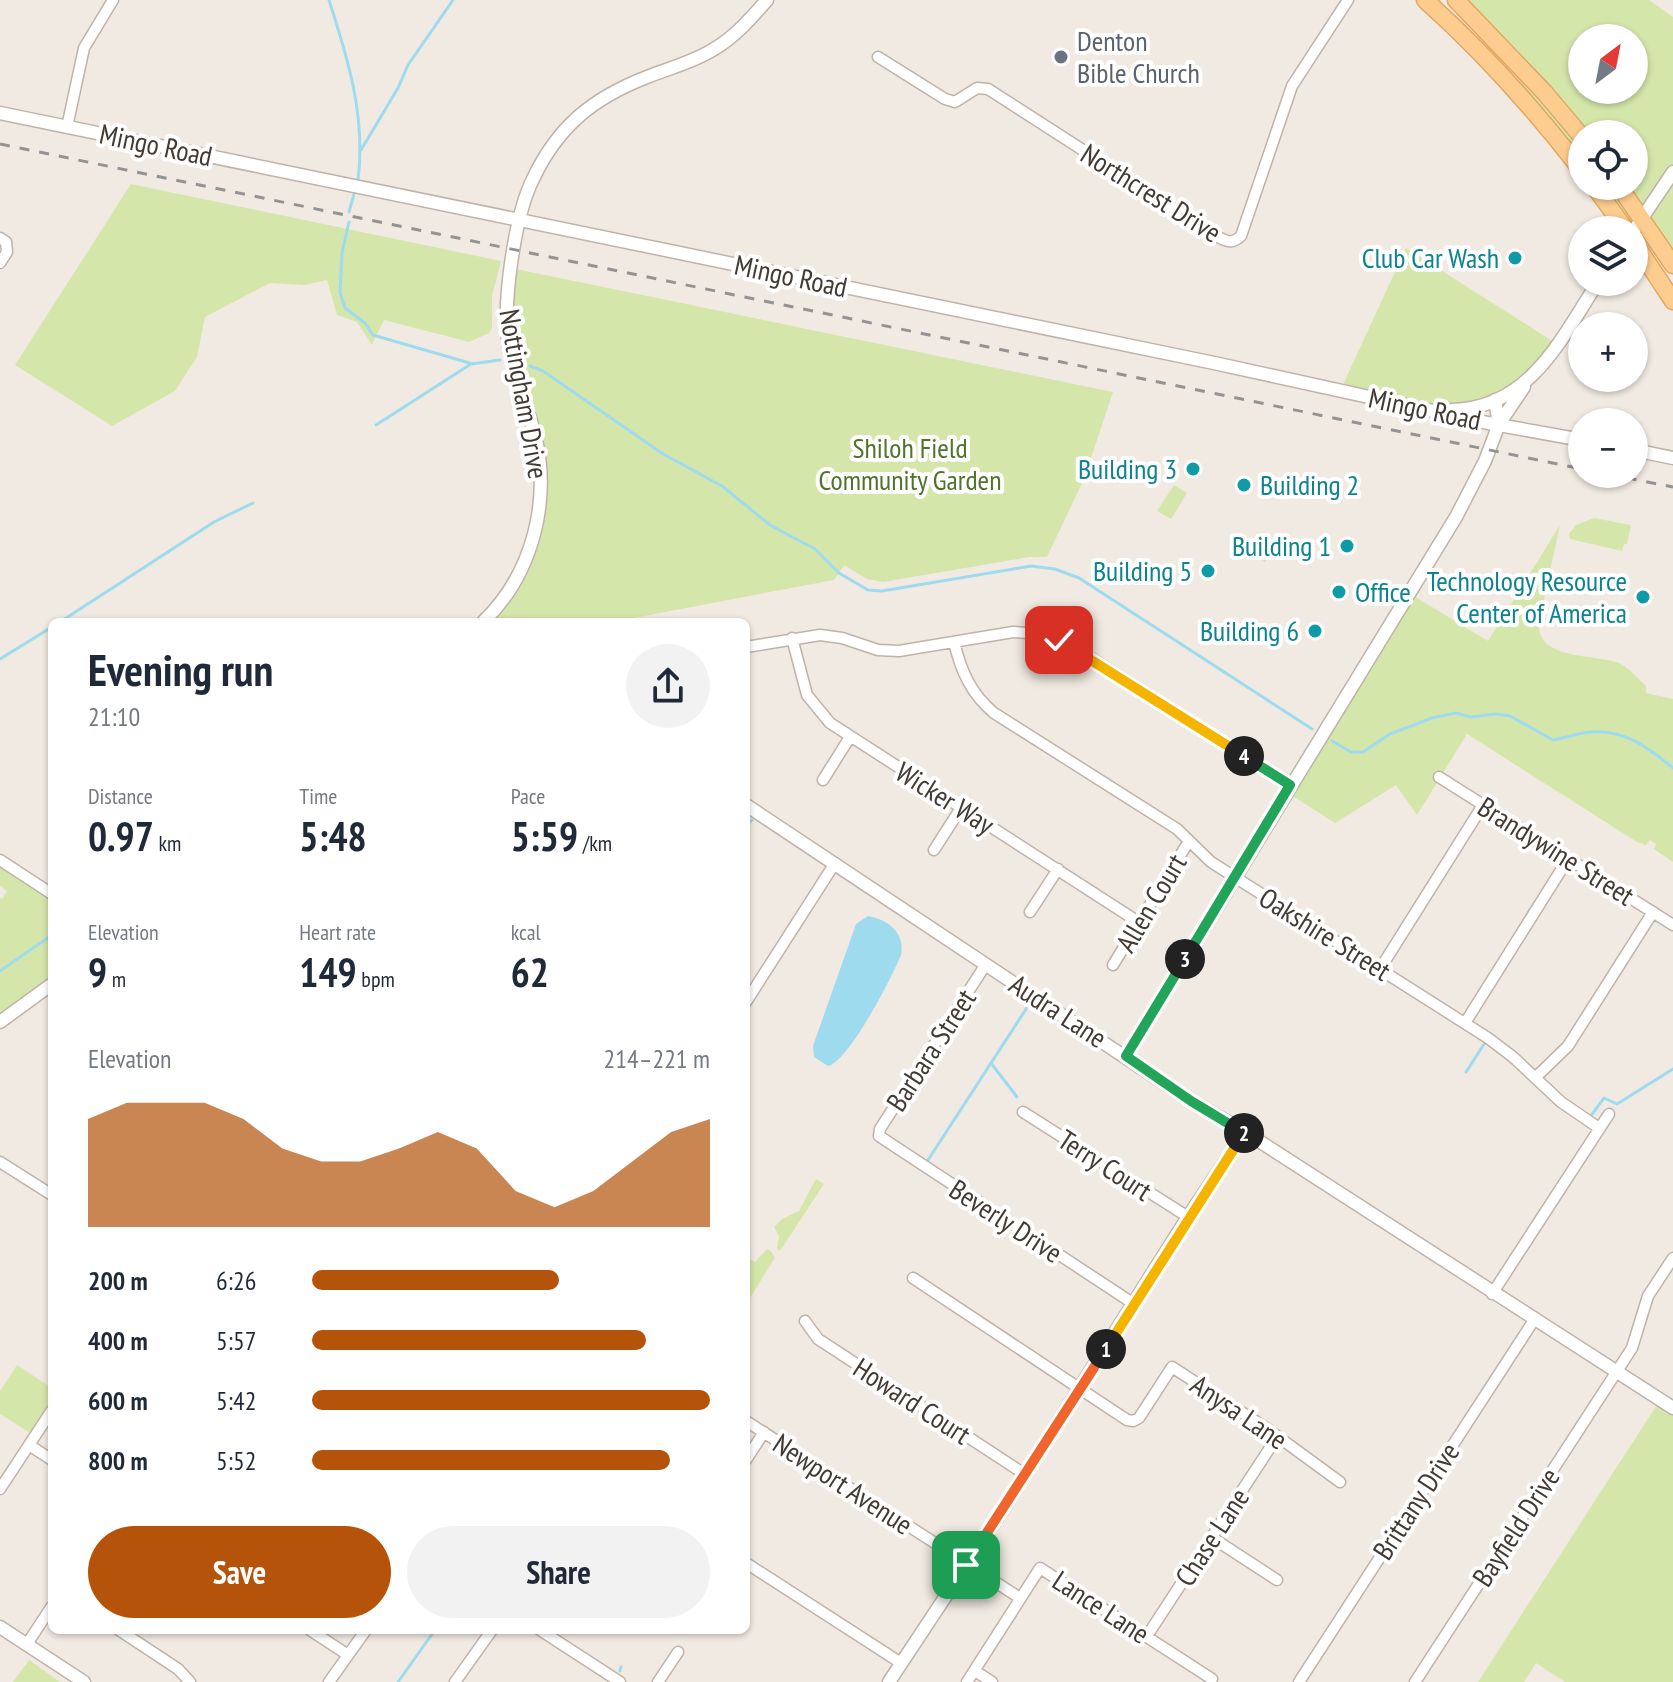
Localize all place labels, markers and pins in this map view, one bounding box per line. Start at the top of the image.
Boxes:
place label: Denton Bible Church [1077,22,1200,91]
marker: Denton Bible Church [1052,48,1070,66]
place label: Club Car Wash [1362,239,1499,276]
marker: Club Car Wash [1506,249,1524,267]
place label: Building 3 [1078,450,1177,487]
marker: Building 3 [1184,460,1202,478]
place label: Building 2 [1260,466,1359,503]
marker: Building 2 [1235,476,1253,494]
place label: Building 1 [1232,527,1331,564]
marker: Building 1 [1338,537,1356,555]
place label: Building 5 [1093,552,1192,589]
marker: Building 5 [1199,562,1217,580]
place label: Technology Resource Center of America [1427,562,1627,631]
place label: Office [1355,573,1411,610]
marker: Office [1330,583,1348,601]
marker: Technology Resource Center of America [1634,588,1652,606]
pin [1025,606,1093,674]
place label: Building 6 [1200,612,1299,649]
marker: Building 6 [1306,622,1324,640]
pin: 4 [1224,736,1264,776]
pin: 3 [1165,939,1205,979]
pin: 2 [1224,1113,1264,1153]
pin: 1 [1086,1329,1126,1369]
pin [932,1531,1000,1599]

